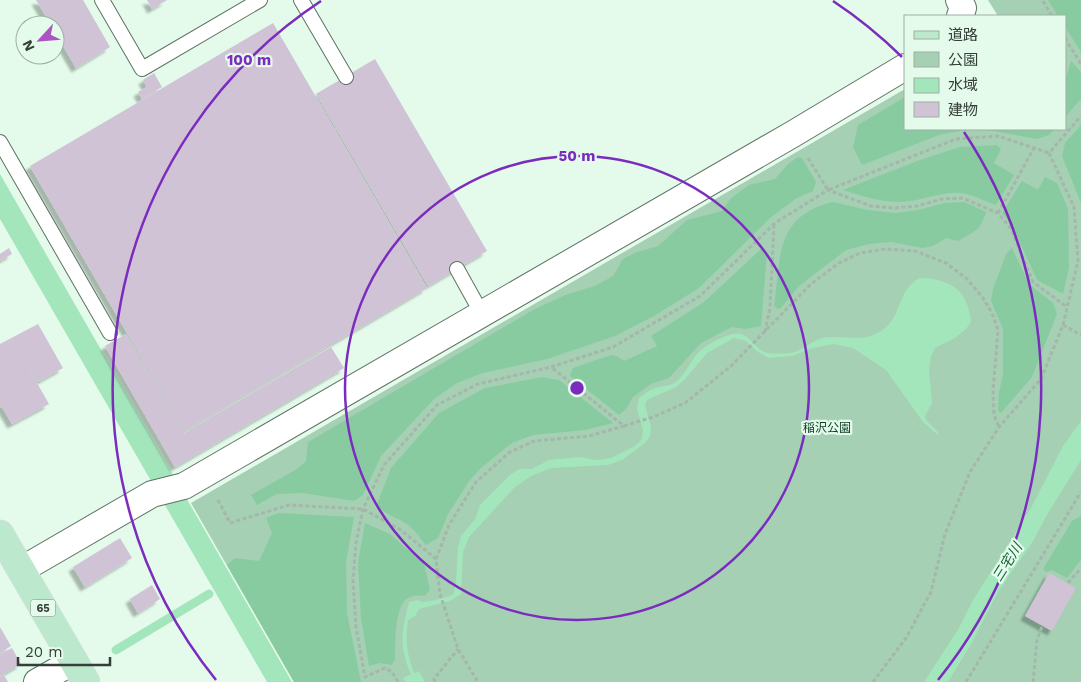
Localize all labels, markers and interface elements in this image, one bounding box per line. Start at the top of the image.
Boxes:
north arrow [15,15,65,65]
legend [904,15,1066,130]
text: 道路 [948,26,978,44]
text: N [19,38,38,54]
text: 100 m [227,51,271,69]
text: 公園 [948,51,978,69]
text: 水域 [948,76,978,94]
text: 建物 [948,101,978,119]
text: 50 m [559,147,595,165]
centre of rings [568,379,586,397]
park label: 稲沢公園 [803,421,851,435]
water label: 三宅川 [989,538,1026,584]
road number: 65 [30,600,56,616]
scale bar [18,634,110,666]
text: 20 m [25,643,63,661]

